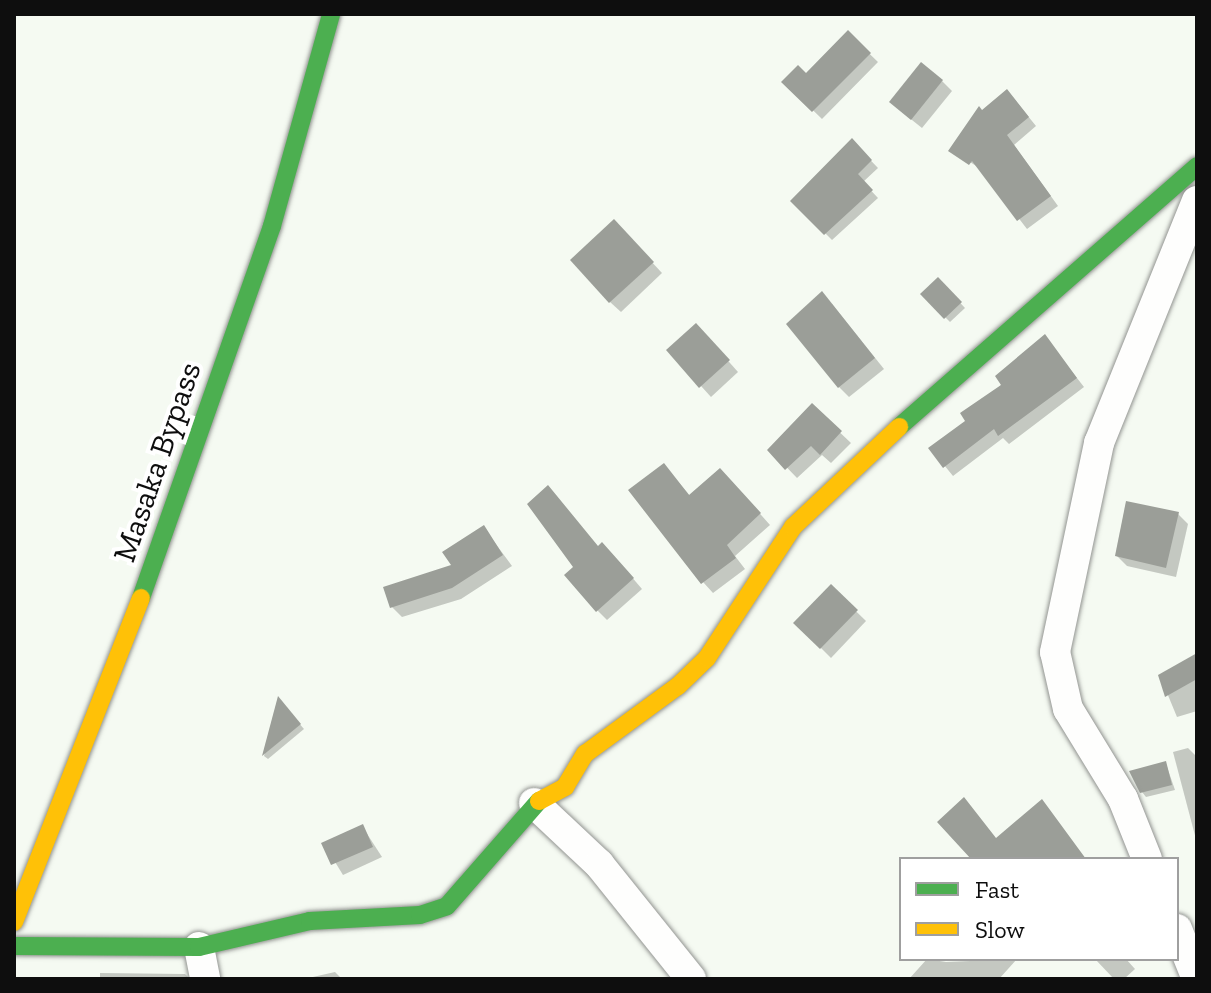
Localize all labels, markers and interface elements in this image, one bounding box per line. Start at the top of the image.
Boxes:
street label: Masaka Bypass [105,357,209,567]
legend [899,857,1179,961]
text: Fast [975,875,1019,904]
text: Slow [975,915,1025,944]

